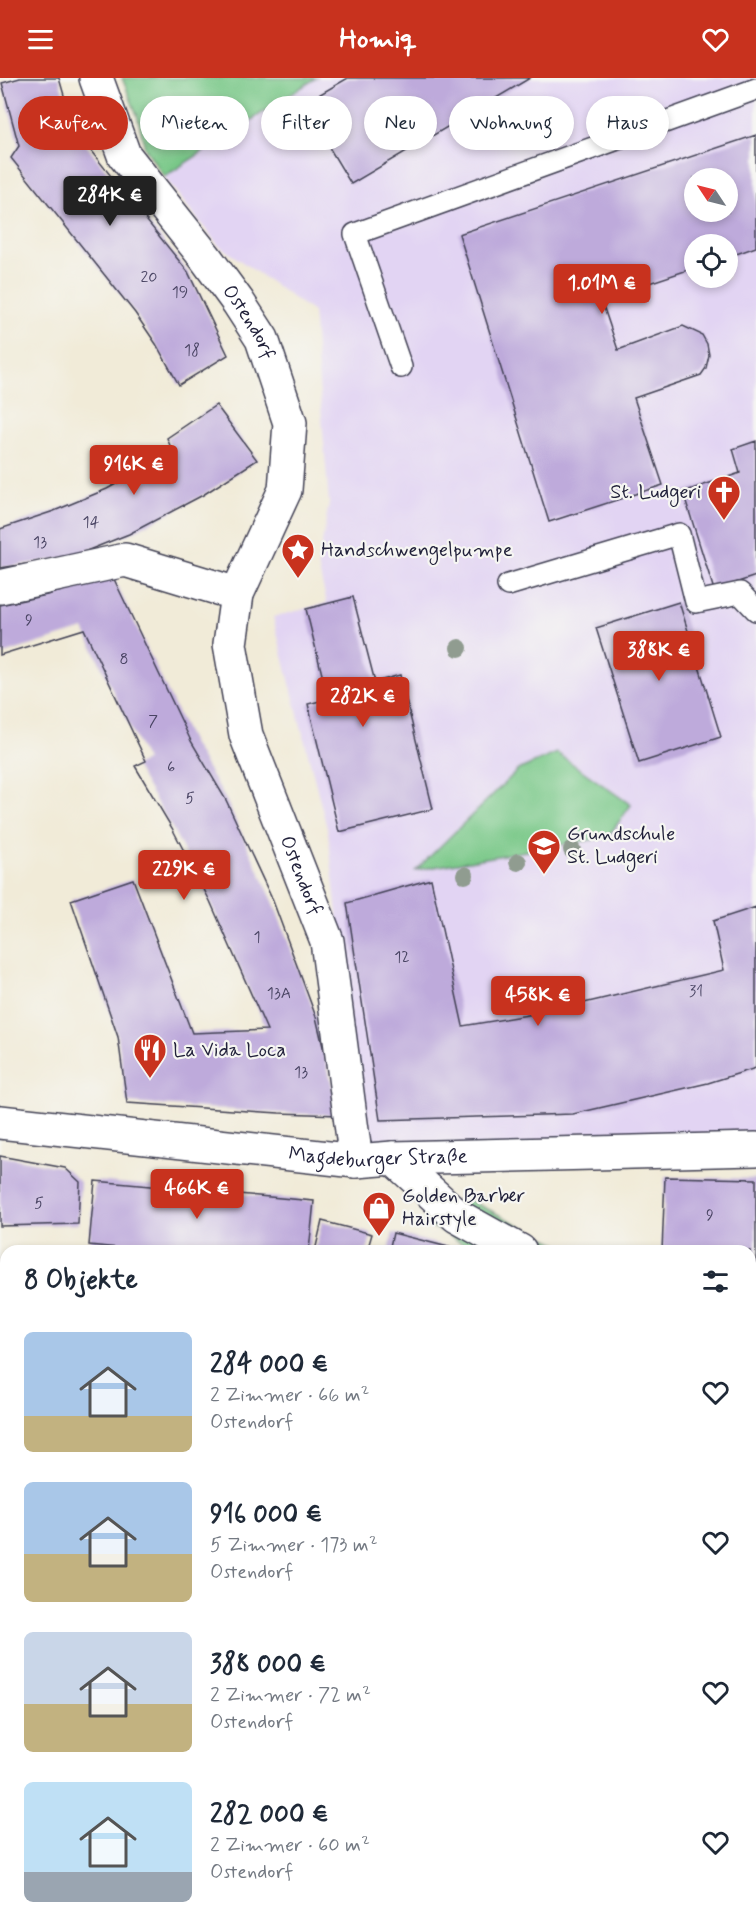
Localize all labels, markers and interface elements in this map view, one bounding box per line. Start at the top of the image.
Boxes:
text: Homiq [339,22,417,57]
icon: menu [24,23,57,56]
icon: heart [699,23,732,56]
chip: Kaufen [18,96,128,150]
chip: Mieten [140,96,249,150]
chip: Filter [261,96,352,150]
chip: Neu [364,96,437,150]
chip: Wohnung [449,96,574,150]
chip: Haus [586,96,669,150]
north arrow [684,168,738,222]
map controls [684,168,738,288]
pin: 284K € [61,176,159,227]
text: 284K € [77,182,143,209]
button: locate [684,234,738,288]
pin: 1.01M € [547,264,657,315]
house number: 20 [141,267,158,288]
text: 1.01M € [568,270,636,297]
street label: Ostendorf [216,279,281,363]
house number: 19 [172,282,188,303]
house number: 18 [184,340,200,361]
pin: 916K € [85,445,183,496]
text: 916K € [104,451,164,478]
church icon: St. Ludgeri [706,474,742,521]
place label: St. Ludgeri [610,479,701,507]
house number: 14 [83,512,100,533]
house number: 13 [33,532,47,553]
place icon: Handschwengelpumpe [280,532,316,579]
place label: Handschwengelpumpe [321,537,513,565]
house number: 9 [25,610,33,631]
pin: 388K € [610,631,708,682]
text: 388K € [627,637,691,664]
house number: 8 [119,649,129,670]
pin: 282K € [314,677,412,728]
text: 282K € [330,683,396,710]
house number: 7 [148,711,158,732]
house number: 6 [167,757,175,778]
house number: 5 [185,788,195,809]
place label: Grundschule St. Ludgeri [567,821,675,872]
school or university icon: Grundschule St. Ludgeri [526,828,562,875]
street label: Ostendorf [273,832,329,919]
pin: 229K € [135,850,233,901]
text: 229K € [152,856,216,883]
house number: 1 [253,927,261,948]
house number: 12 [394,947,410,968]
pin: 458K € [489,976,587,1027]
house number: 31 [689,981,703,1002]
text: 458K € [505,982,571,1009]
house number: 13A [267,983,291,1004]
restaurant icon: La Vida Loca [132,1032,168,1079]
place label: La Vida Loca [173,1037,286,1064]
house number: 13 [294,1062,308,1083]
street label: Magdeburger Straße [287,1140,468,1175]
pin: 466K € [148,1169,246,1220]
text: 466K € [165,1175,229,1202]
place label: Golden Barber Hairstyle [402,1183,525,1233]
shop icon: Golden Barber Hairstyle [361,1190,397,1237]
house number: 5 [34,1193,44,1214]
house number: 9 [706,1205,714,1226]
text: 8 Objekte [24,1264,138,1298]
icon: filters [699,1265,732,1298]
text: 284 000 € [210,1348,328,1382]
icon: home [72,1356,144,1428]
icon: heart [699,1376,732,1409]
text: 2 Zimmer · 66 m² [210,1382,369,1409]
text: Ostendorf [210,1409,293,1436]
text: 916 000 € [210,1498,322,1532]
icon: home [72,1506,144,1578]
icon: heart [699,1526,732,1559]
text: 5 Zimmer · 173 m² [210,1532,378,1559]
text: Ostendorf [210,1559,293,1586]
text: 388 000 € [210,1648,326,1682]
icon: home [72,1656,144,1728]
icon: heart [699,1676,732,1709]
text: 2 Zimmer · 72 m² [210,1682,371,1709]
text: Ostendorf [210,1709,293,1736]
text: 282 000 € [210,1798,329,1832]
icon: home [72,1806,144,1878]
icon: heart [699,1826,732,1859]
text: 2 Zimmer · 60 m² [210,1832,370,1859]
text: Ostendorf [210,1859,293,1886]

